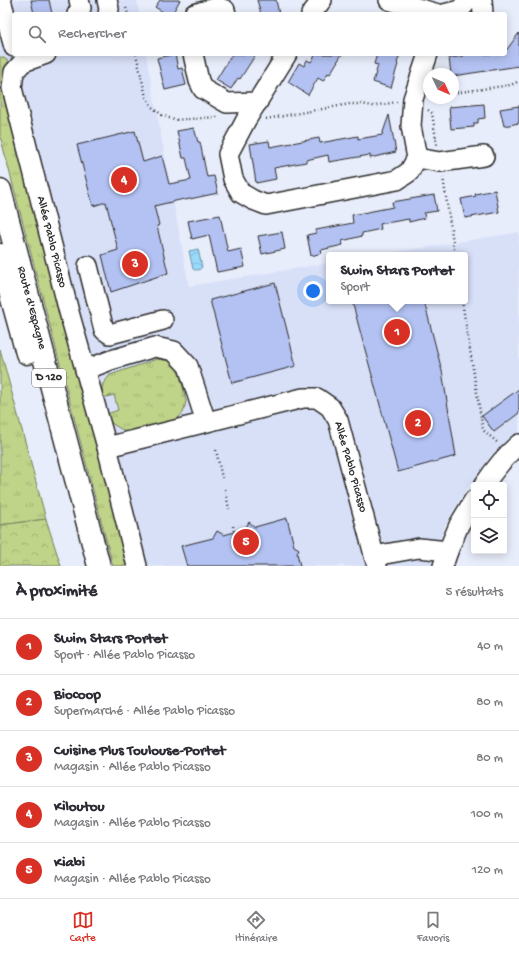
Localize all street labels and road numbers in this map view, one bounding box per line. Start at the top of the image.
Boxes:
street label: Allée Pablo Picasso [33,195,69,289]
street label: Route d'Espagne [13,265,49,352]
road number: D 120 [32,369,66,387]
street label: Allée Pablo Picasso [330,420,370,514]

